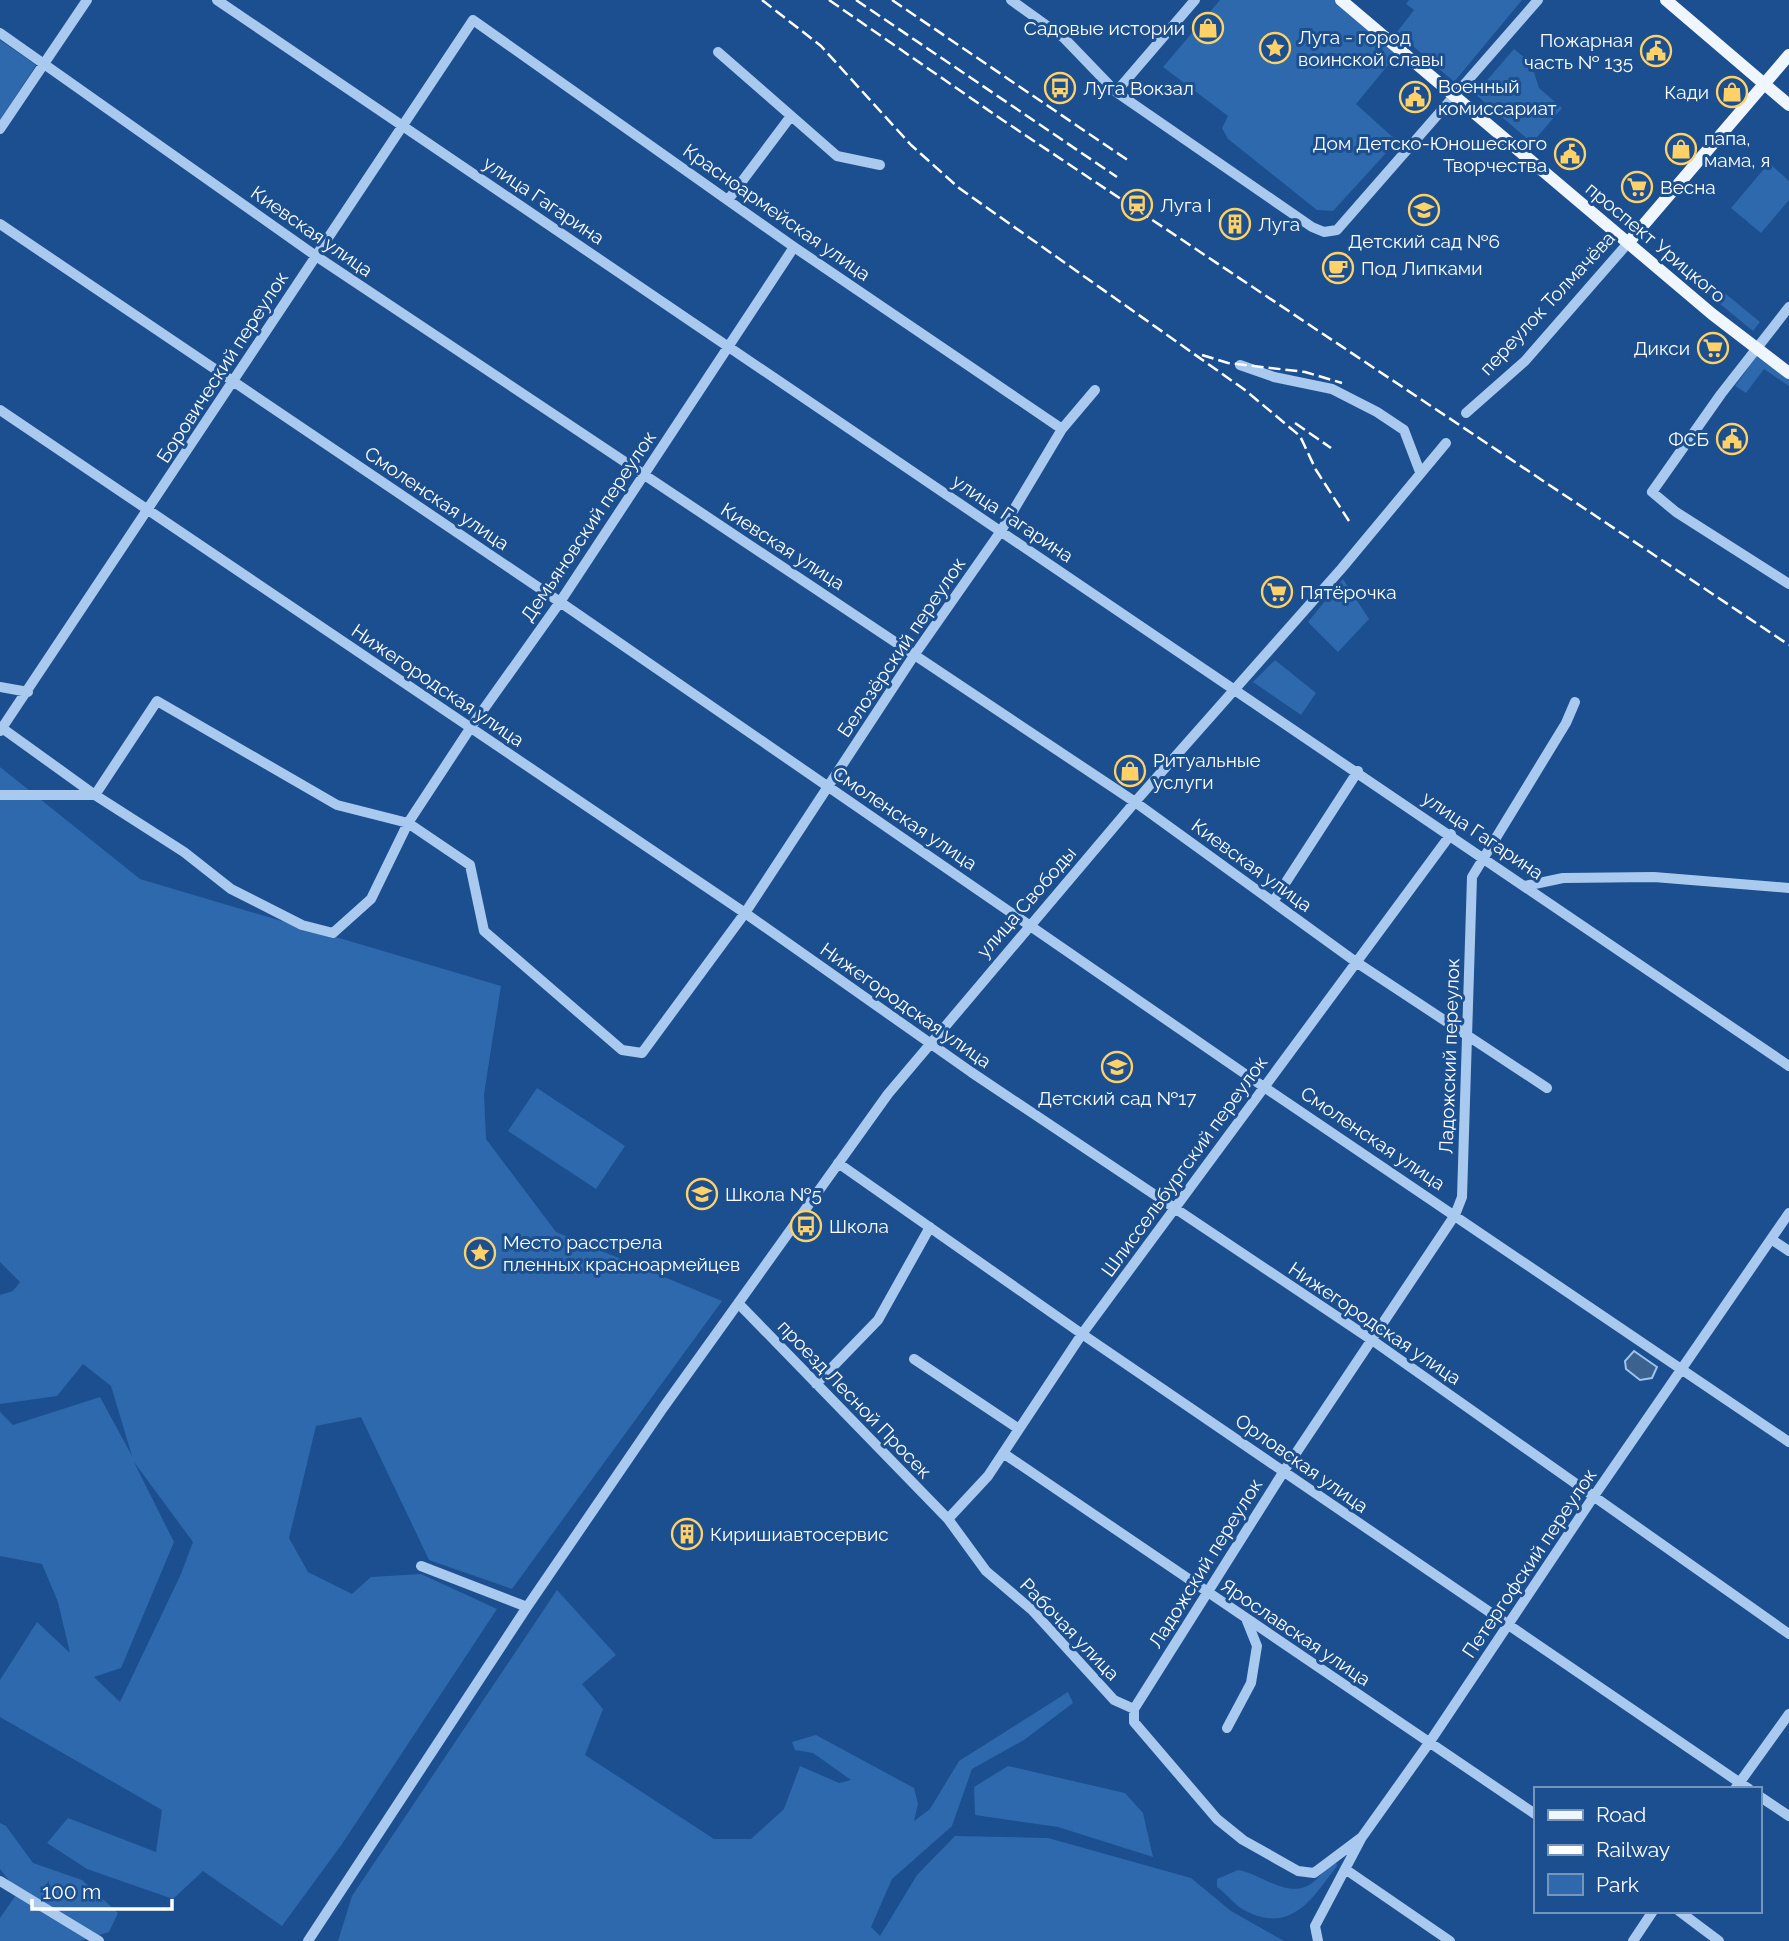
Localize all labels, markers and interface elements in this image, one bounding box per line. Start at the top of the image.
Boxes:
shop icon: Садовые истории [1191,11,1225,45]
place label: Садовые истории [1024,17,1185,39]
place label: Луга - город воинской славы [1298,26,1444,70]
place label: Пожарная часть № 135 [1524,29,1633,73]
place icon: Луга - город воинской славы [1258,31,1292,65]
public building icon: Пожарная часть № 135 [1639,34,1673,68]
bus stop icon: Луга Вокзал [1043,71,1077,105]
place label: Военный комиссариат [1438,75,1557,119]
shop icon: Кади [1715,75,1749,109]
place label: Луга Вокзал [1083,77,1194,99]
public building icon: Военный комиссариат [1398,80,1432,114]
place label: Кади [1664,81,1709,103]
place label: папа, мама, я [1704,127,1770,171]
place label: Дом Детско-Юношеского Творчества [1312,132,1547,176]
shop icon: папа, мама, я [1664,132,1698,166]
public building icon: Дом Детско-Юношеского Творчества [1553,137,1587,171]
street label: Красноармейская улица [679,139,875,285]
street label: улица Гагарина [479,151,609,249]
supermarket icon: Весна [1620,170,1654,204]
place label: Весна [1660,176,1716,198]
street label: проспект Урицкого [1582,177,1730,307]
street label: Киевская улица [247,181,377,281]
station icon: Луга I [1120,188,1154,222]
school or university icon: Детский сад №6 [1407,193,1441,227]
place label: Луга I [1160,194,1212,216]
building icon: Луга [1218,207,1252,241]
place label: Луга [1258,213,1300,235]
street label: переулок Толмачёва [1475,227,1619,379]
place label: Детский сад №6 [1348,230,1500,252]
cafe icon: Под Липками [1321,251,1355,285]
place label: Под Липками [1361,257,1482,279]
street label: Боровический переулок [152,267,292,467]
supermarket icon: Дикси [1696,331,1730,365]
place label: Дикси [1633,337,1690,359]
public building icon: ФСБ [1715,422,1749,456]
street label: Демьяновский переулок [516,427,660,625]
place label: ФСБ [1668,428,1709,450]
street label: Смоленская улица [361,442,513,554]
street label: улица Гагарина [948,469,1078,567]
street label: Киевская улица [717,498,849,594]
street label: Белозёрский переулок [833,553,969,741]
supermarket icon: Пятёрочка [1260,575,1294,609]
place label: Пятёрочка [1300,581,1397,603]
street label: Нижегородская улица [348,619,528,751]
place label: Ритуальные услуги [1153,749,1261,793]
shop icon: Ритуальные услуги [1113,754,1147,788]
street label: Смоленская улица [829,762,981,874]
street label: улица Гагарина [1418,786,1548,884]
street label: Киевская улица [1188,814,1316,916]
street label: улица Свободы [972,842,1080,962]
street label: Нижегородская улица [817,938,995,1072]
street label: Ладожский переулок [1435,958,1463,1154]
school or university icon: Детский сад №17 [1100,1050,1134,1084]
street label: Шлиссельбургский переулок [1096,1051,1272,1281]
street label: Смоленская улица [1297,1082,1449,1194]
place label: Детский сад №17 [1038,1087,1196,1109]
school or university icon: Школа №5 [685,1177,719,1211]
place label: Школа №5 [725,1183,822,1205]
bus stop icon: Школа [789,1209,823,1243]
place label: Школа [829,1215,889,1237]
place label: Место расстрела пленных красноармейцев [503,1231,740,1275]
place icon: Место расстрела пленных красноармейцев [463,1236,497,1270]
street label: Нижегородская улица [1285,1257,1465,1389]
street label: проезд Лесной Просек [774,1315,936,1483]
street label: Орловская улица [1231,1409,1373,1517]
street label: Петергофский переулок [1457,1464,1601,1662]
street label: Ладожский переулок [1144,1474,1266,1652]
building icon: Киришиавтосервис [670,1517,704,1551]
place label: Киришиавтосервис [710,1523,889,1545]
street label: Рабочая улица [1016,1574,1124,1684]
street label: Ярославская улица [1217,1574,1375,1690]
legend [1534,1787,1761,1913]
text: Road [1596,1802,1646,1827]
text: Railway [1596,1837,1670,1862]
scale bar [32,1868,172,1912]
text: Park [1596,1872,1639,1897]
text: 100 m [42,1879,101,1904]

